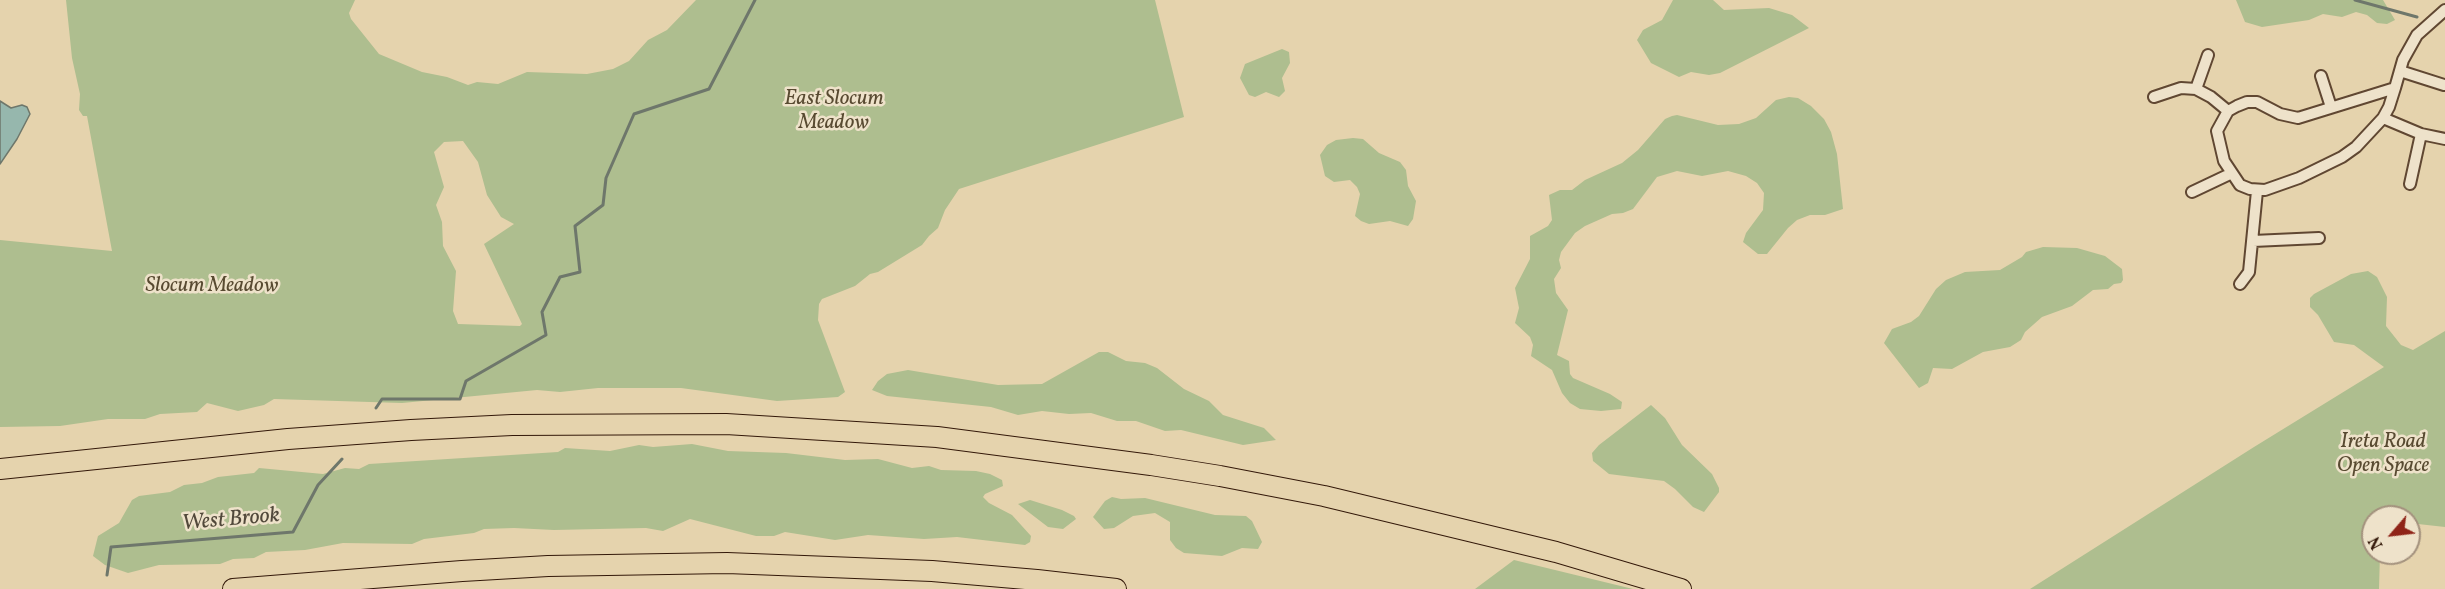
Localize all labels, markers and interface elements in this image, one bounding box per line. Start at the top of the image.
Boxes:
park label: East Slocum Meadow [784,87,884,137]
park label: Slocum Meadow [145,274,279,300]
park label: Ireta Road Open Space [2337,430,2429,480]
water label: West Brook [181,504,281,538]
north arrow [2361,505,2421,565]
text: N [2364,532,2389,553]

